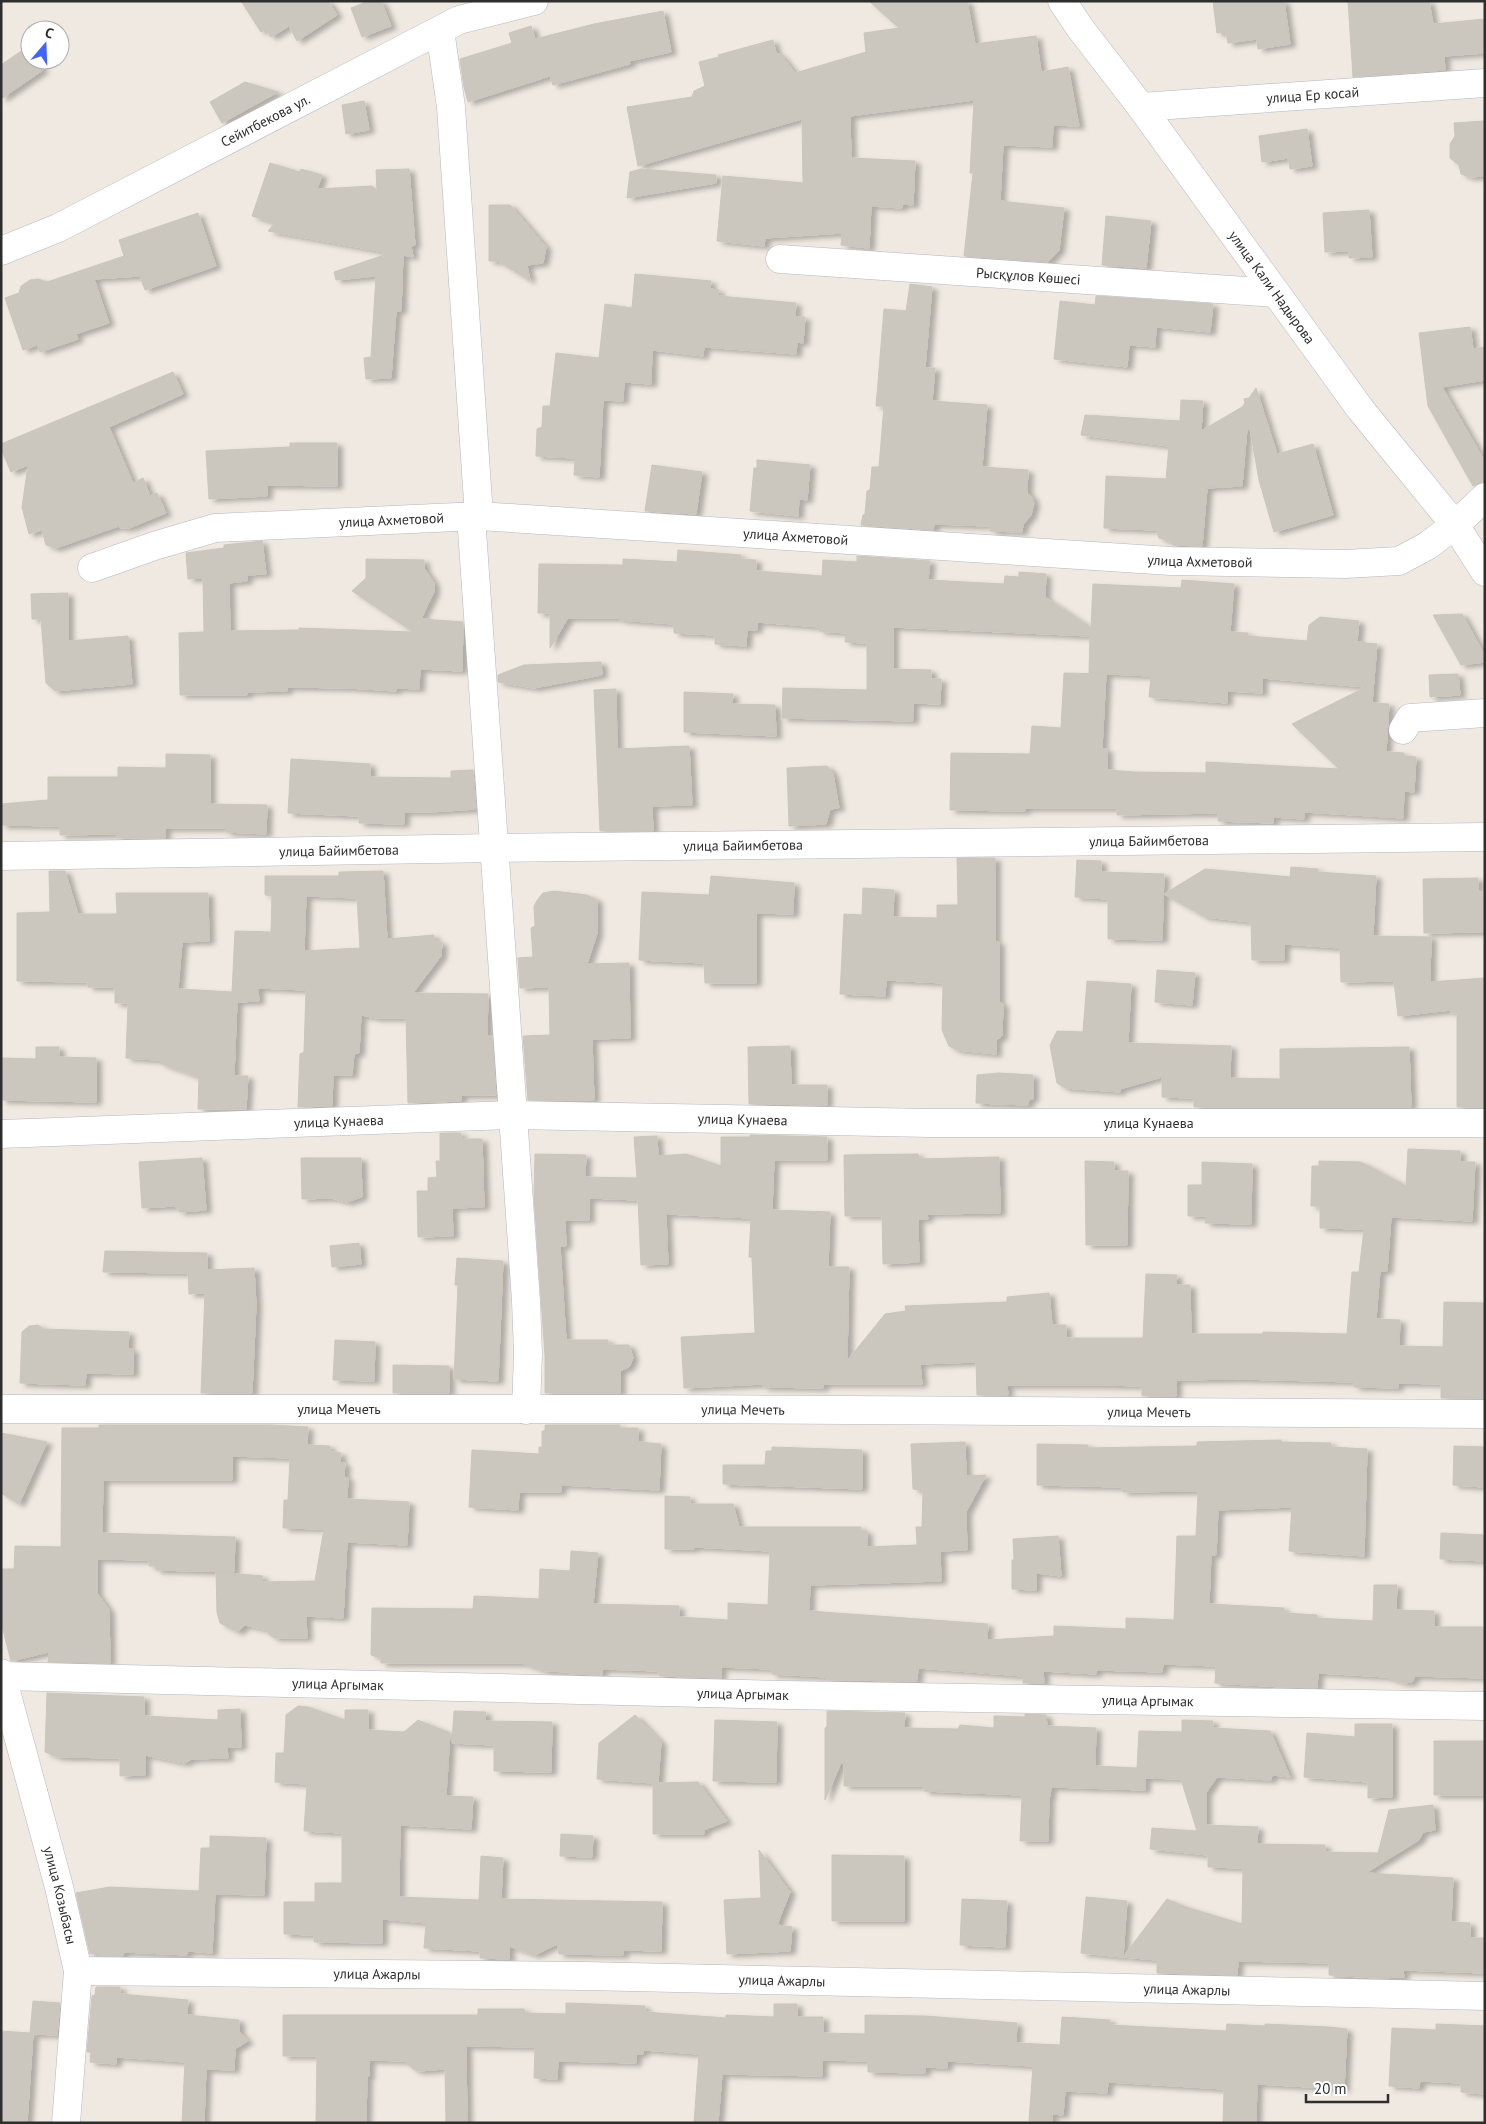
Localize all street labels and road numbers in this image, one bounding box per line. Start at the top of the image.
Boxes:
street label: улица Ер косай [1265,83,1360,107]
street label: Сейитбекова ул. [218,90,313,151]
street label: улица Кали Надырова [1225,227,1319,347]
street label: Рысқұлов Көшесі [976,263,1081,289]
street label: улица Ахметовой [338,509,444,531]
street label: улица Ахметовой [743,524,849,549]
street label: улица Ахметовой [1147,550,1253,571]
street label: улица Байимбетова [1089,831,1209,850]
street label: улица Байимбетова [683,836,803,855]
street label: улица Байимбетова [279,841,399,861]
street label: улица Кунаева [697,1110,788,1129]
street label: улица Кунаева [293,1111,384,1132]
street label: улица Кунаева [1104,1114,1194,1132]
street label: улица Мечеть [297,1400,381,1418]
street label: улица Мечеть [701,1400,785,1419]
street label: улица Мечеть [1107,1403,1191,1421]
street label: улица Аргымак [292,1674,384,1694]
street label: улица Аргымак [697,1684,789,1704]
street label: улица Аргымак [1102,1691,1194,1710]
street label: улица Козыбасы [39,1844,81,1946]
street label: улица Ажарлы [333,1965,421,1983]
street label: улица Ажарлы [738,1970,826,1990]
street label: улица Ажарлы [1143,1979,1231,1999]

